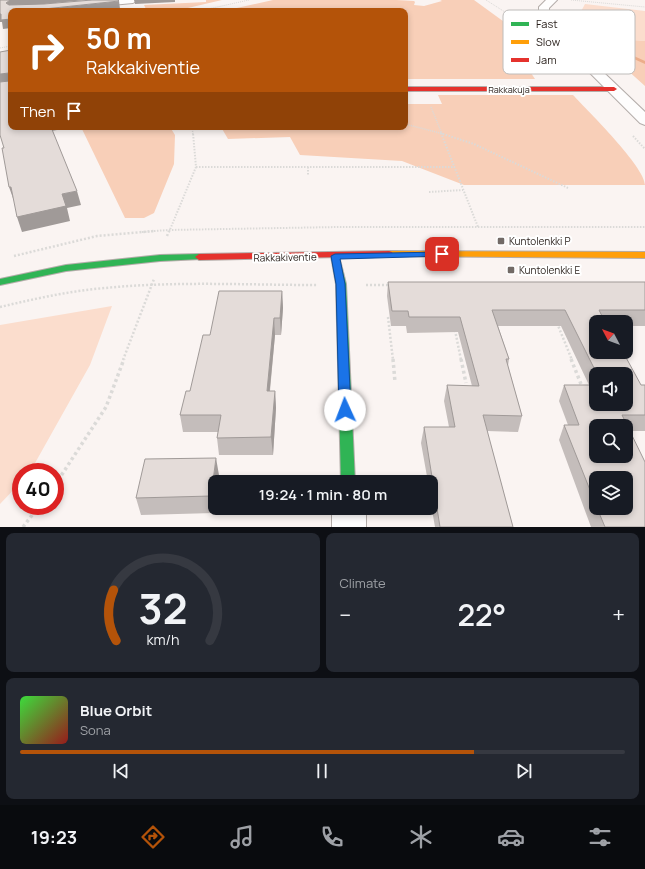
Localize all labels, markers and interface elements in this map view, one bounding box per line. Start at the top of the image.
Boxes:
legend [503,10,635,74]
text: Fast [536,16,558,31]
text: 50 m [86,19,152,57]
icon: right [20,24,72,76]
text: Slow [536,34,561,49]
text: Jam [536,52,557,67]
text: Rakkakiventie [86,55,200,79]
street label: Rakkakuja [488,83,530,96]
icon: arrive [63,100,85,122]
text: Then [20,101,55,122]
place label: Kuntolenkki P [509,234,570,248]
marker: Kuntolenkki P [496,236,506,246]
pin [425,237,459,271]
icon: arrive [431,243,453,265]
street label: Rakkakiventie [253,249,317,265]
place label: Kuntolenkki E [519,263,580,277]
marker: Kuntolenkki E [506,265,516,275]
north arrow [589,315,633,359]
map controls [589,315,633,515]
button: sound [589,367,633,411]
position arrow [324,389,366,431]
button: search [589,419,633,463]
speed limit sign: 40 [12,463,64,515]
button: layers [589,471,633,515]
text: 19:24 · 1 min · 80 m [259,484,387,505]
text: Climate [340,574,386,592]
text: 32 [138,579,187,635]
text: 22° [457,594,506,635]
text: − [340,600,351,630]
text: + [612,600,625,630]
text: km/h [146,629,179,648]
text: Blue Orbit [80,700,152,721]
text: Sona [80,721,111,739]
icon: previous [110,760,132,782]
icon: pause [311,760,333,782]
icon: next [513,760,535,782]
icon: directions [139,823,167,851]
icon: music [228,823,256,851]
icon: phone [318,823,346,851]
icon: climate [407,823,435,851]
icon: car [497,823,525,851]
icon: filters [586,823,614,851]
text: 19:23 [31,825,77,849]

